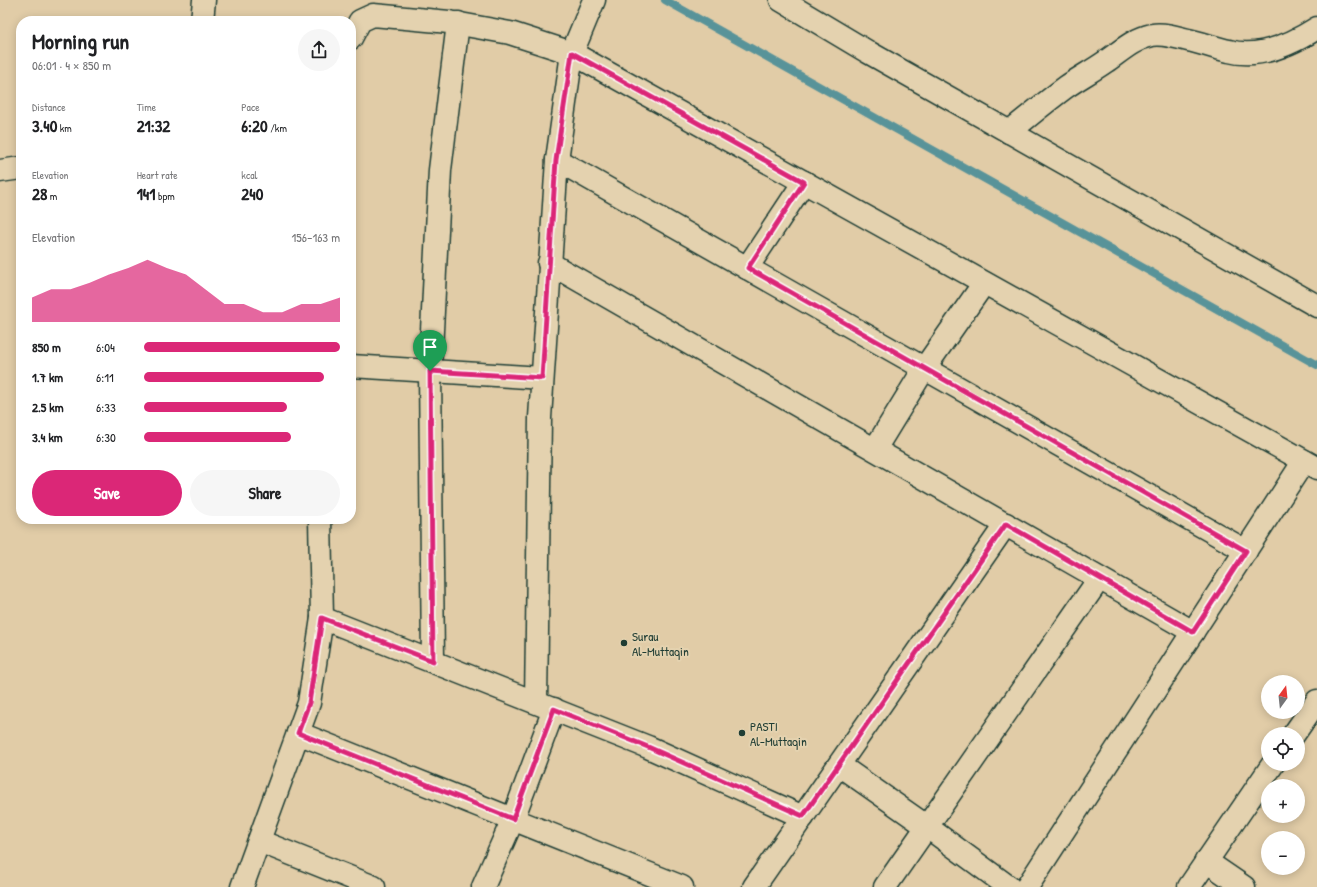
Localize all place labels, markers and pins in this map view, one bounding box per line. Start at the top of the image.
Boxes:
pin [413,330,447,371]
place label: Surau Al-Muttaqin [632,627,689,660]
marker: Surau Al-Muttaqin [619,638,629,648]
place label: PASTI Al-Muttaqin [750,717,807,750]
marker: PASTI Al-Muttaqin [737,728,747,738]

